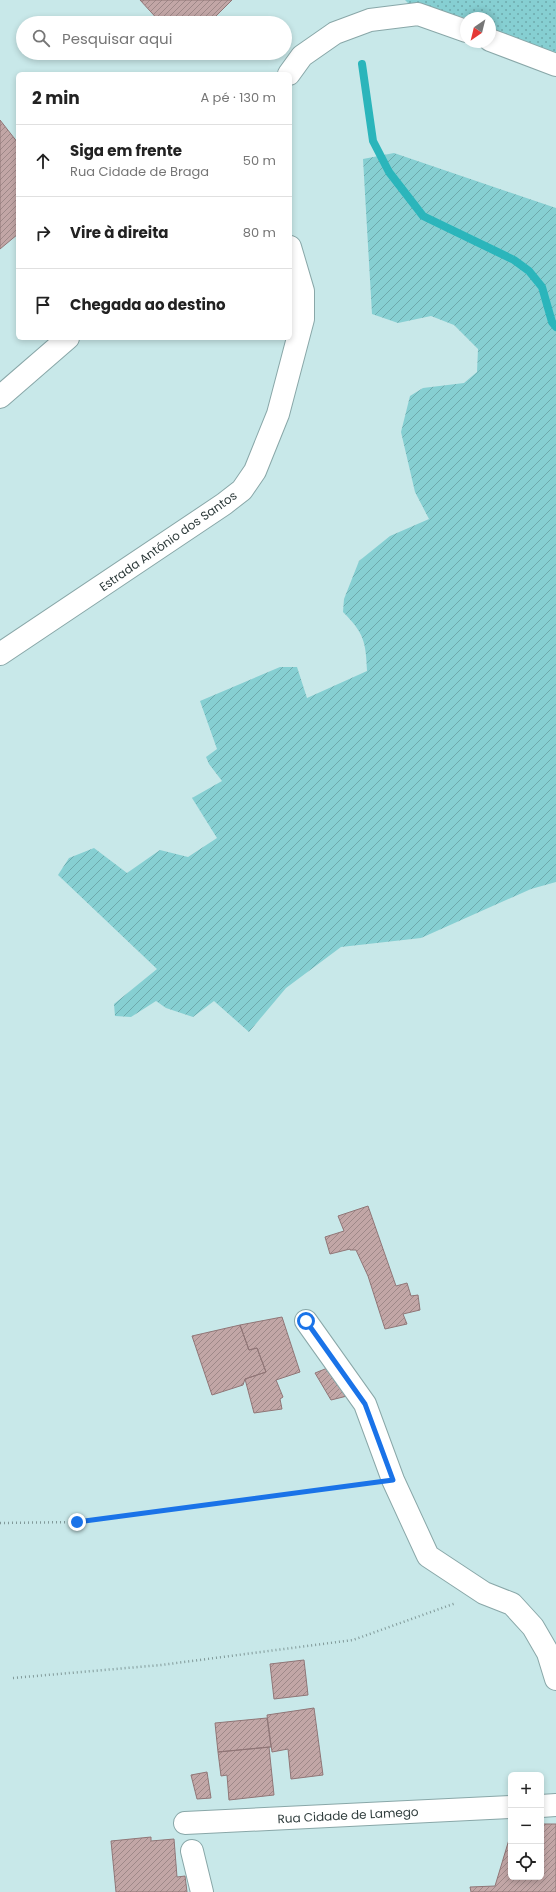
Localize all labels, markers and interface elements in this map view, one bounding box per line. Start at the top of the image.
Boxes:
north arrow [460,12,496,48]
search box [16,16,292,60]
icon: search [30,27,52,49]
text: Pesquisar aqui [62,28,172,49]
text: 2 min [32,86,80,110]
text: A pé · 130 m [200,88,276,107]
text: Siga em frente [70,140,182,161]
icon: ahead [32,150,54,172]
text: 50 m [243,151,276,170]
text: Rua Cidade de Braga [70,162,209,181]
icon: right [32,222,54,244]
text: Vire à direita [70,222,169,243]
text: 80 m [243,223,276,242]
icon: arrive [32,294,54,316]
text: Chegada ao destino [70,294,226,315]
street label: Estrada António dos Santos [96,487,240,595]
route start [297,1312,315,1330]
route end [68,1513,86,1531]
map controls [508,1772,544,1880]
button: + [508,1772,544,1808]
street label: Rua Cidade de Lamego [277,1803,419,1827]
button: − [508,1808,544,1844]
button: locate [508,1844,544,1880]

